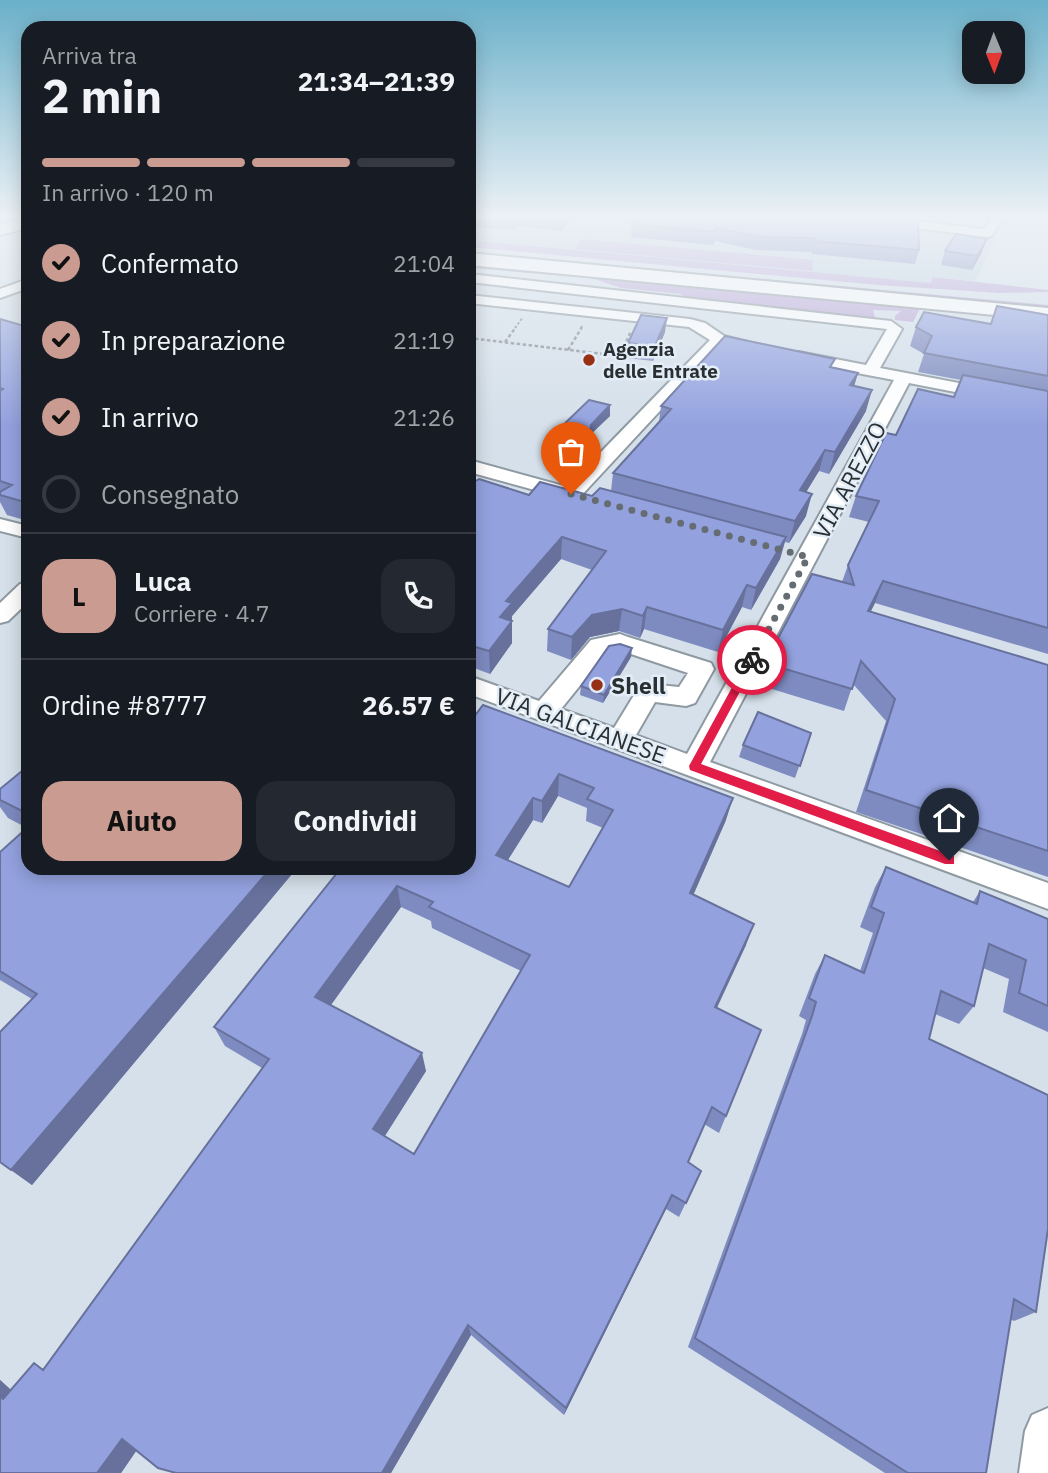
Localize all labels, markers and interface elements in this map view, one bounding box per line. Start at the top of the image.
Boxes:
north arrow [962,21,1026,84]
map controls [962,21,1025,84]
text: Arriva tra [42,40,137,70]
text: 21:34–21:39 [298,64,455,98]
text: 2 min [42,66,162,126]
text: In arrivo · 120 m [42,177,214,207]
icon: check [42,244,80,282]
text: Confermato [101,246,239,280]
text: 21:04 [393,248,455,278]
icon: check [42,321,80,359]
text: In preparazione [101,323,286,357]
text: 21:19 [393,325,455,355]
place label: Agenzia delle Entrate [603,337,718,383]
marker: Agenzia delle Entrate [581,352,597,368]
icon: check [42,398,80,436]
text: In arrivo [101,400,199,434]
text: 21:26 [393,402,455,432]
street label: VIA AREZZO [806,416,892,544]
pin [541,422,601,494]
icon: bag [552,433,590,471]
text: Consegnato [101,477,239,511]
button: phone [381,559,455,633]
text: Luca [134,564,191,598]
text: L [72,579,86,613]
text: Corriere · 4.7 [134,598,270,628]
courier [717,625,787,695]
icon: bike [733,641,771,679]
place label: Shell [611,670,666,700]
marker: Shell [589,677,605,693]
street label: VIA GALCIANESE [491,680,671,770]
text: Ordine #8777 [42,688,208,722]
text: 26.57 € [362,688,455,722]
button: Aiuto [42,781,242,861]
button: Condividi [256,781,455,861]
pin [919,788,979,860]
icon: home [930,799,968,837]

